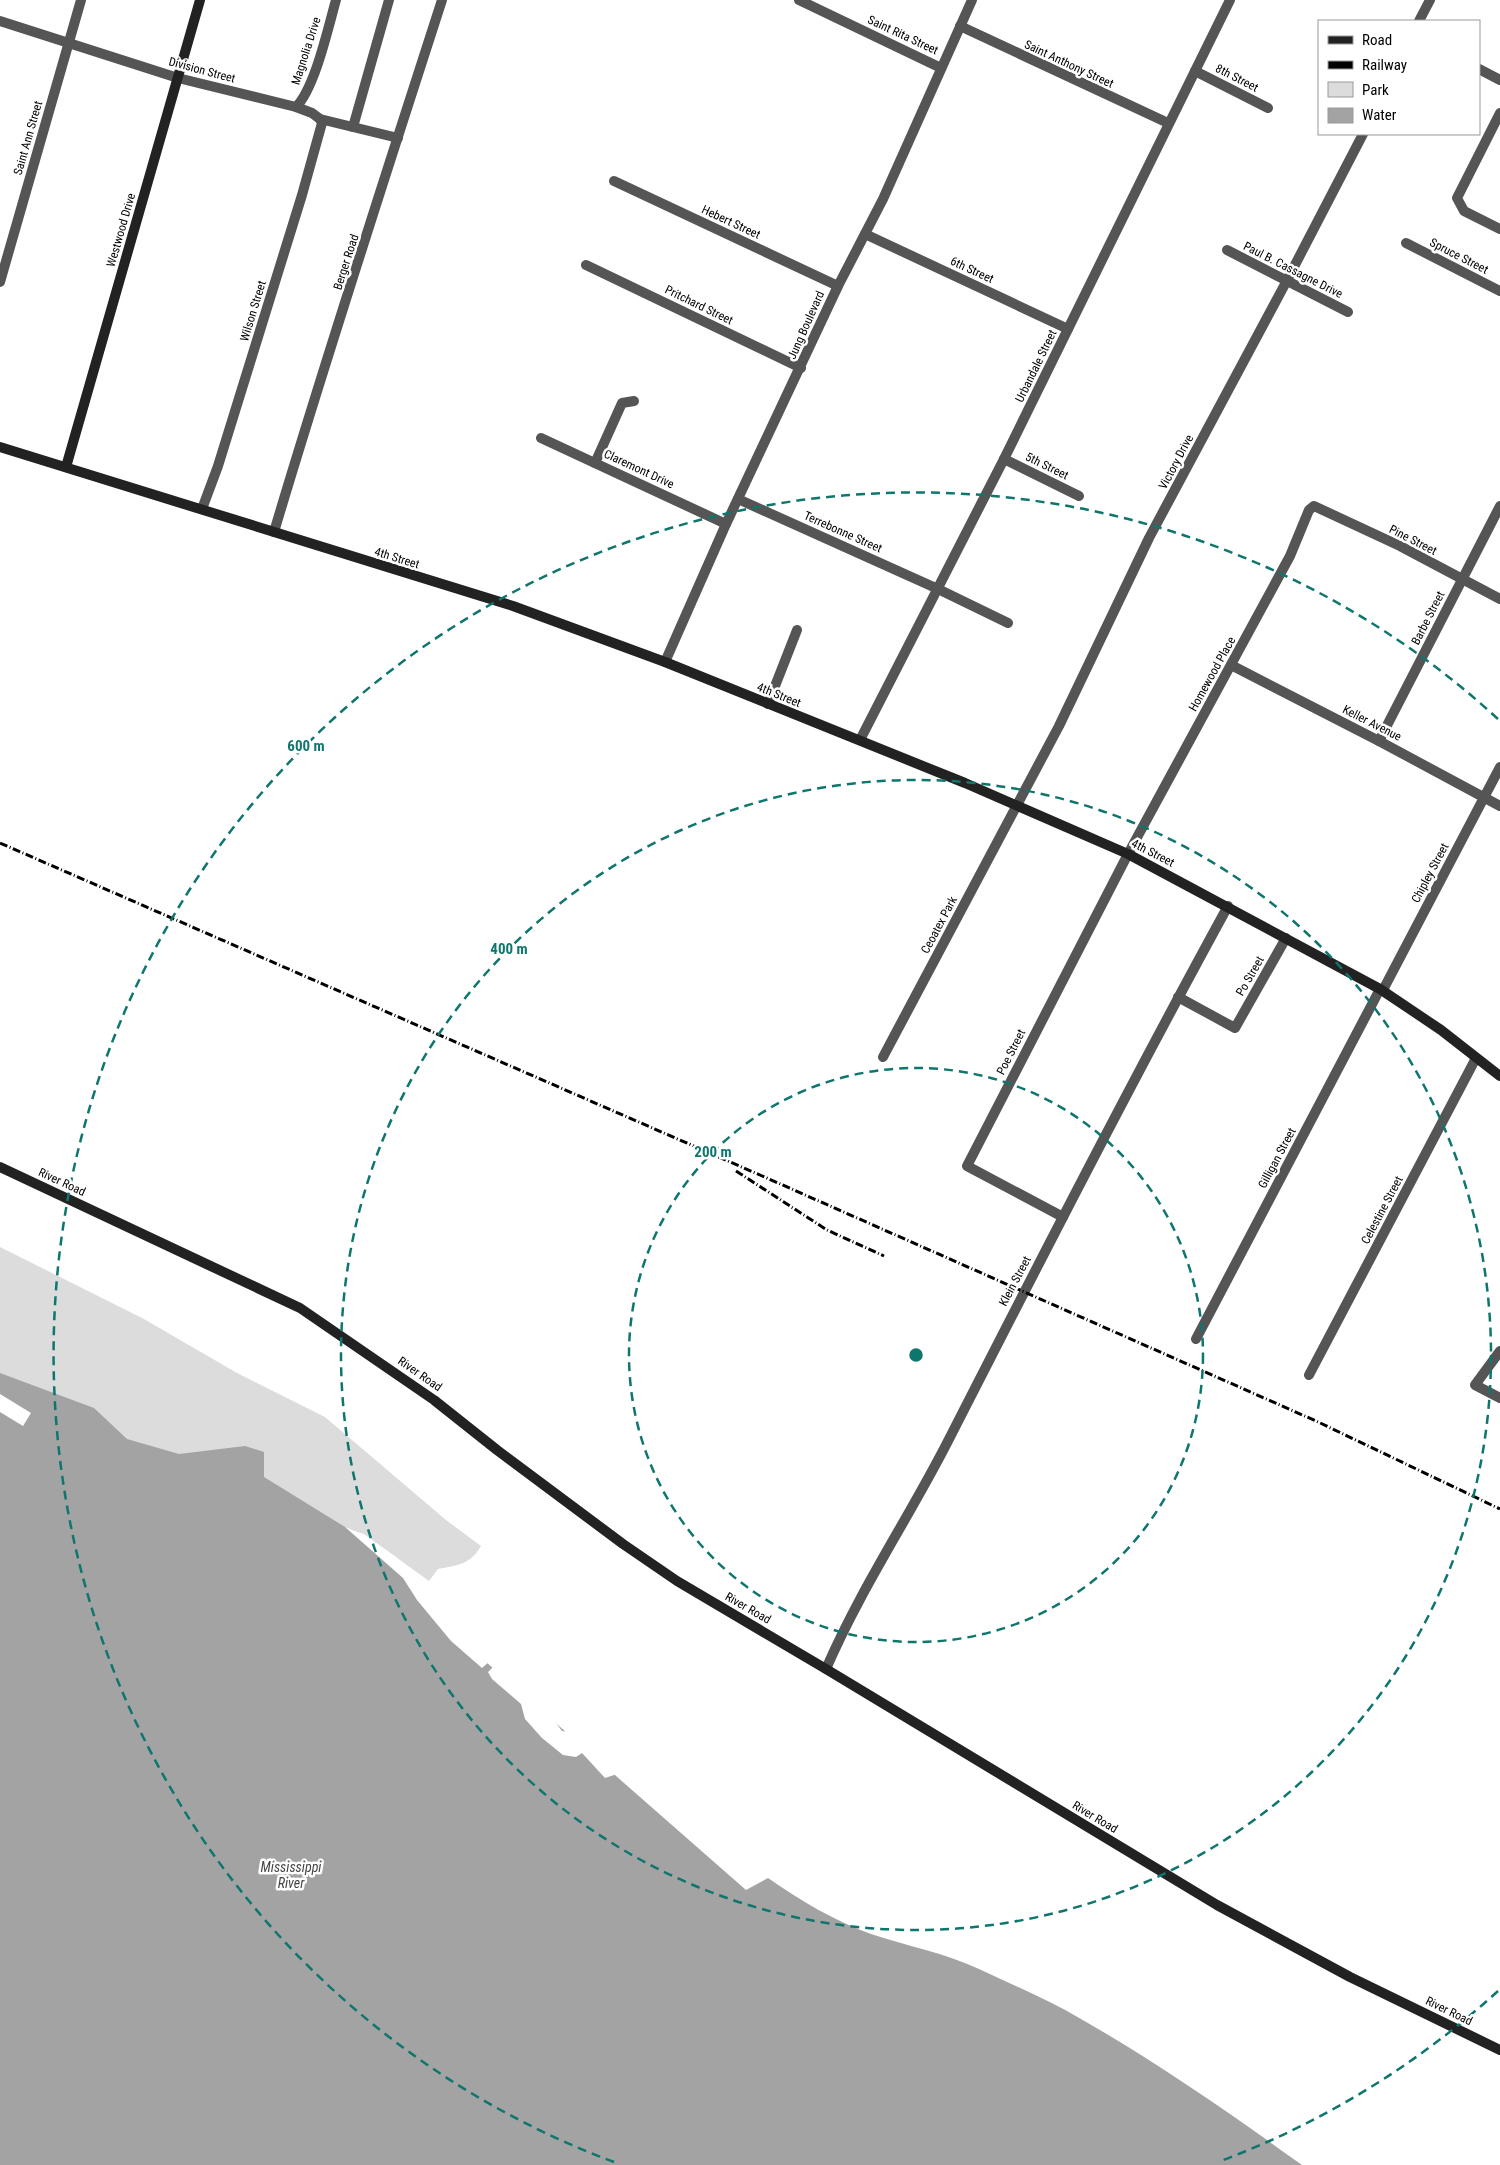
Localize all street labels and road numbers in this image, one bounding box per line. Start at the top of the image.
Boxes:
street label: Saint Rita Street [866,13,941,58]
street label: Magnolia Drive [288,15,324,87]
street label: Saint Anthony Street [1022,37,1116,91]
street label: Division Street [167,54,237,86]
street label: 8th Street [1213,61,1261,95]
street label: Saint Ann Street [11,99,45,177]
street label: Westwood Drive [104,191,138,269]
street label: Hebert Street [700,202,763,242]
street label: Berger Road [330,232,362,292]
street label: Spruce Street [1427,235,1491,277]
street label: Paul B. Cassagne Drive [1241,239,1345,301]
street label: 6th Street [948,254,996,286]
street label: Wilson Street [237,278,269,343]
street label: Pritchard Street [663,282,736,328]
street label: Jung Boulevard [785,289,827,361]
street label: Urbandale Street [1012,327,1060,404]
street label: Victory Drive [1156,432,1196,492]
street label: Claremont Drive [602,447,677,491]
street label: 5th Street [1023,450,1071,483]
street label: Terrebonne Street [802,508,885,556]
street label: Pine Street [1387,522,1440,558]
street label: 4th Street [373,545,422,572]
street label: Barbe Street [1409,588,1448,647]
street label: Homewood Place [1186,634,1238,714]
street label: 4th Street [755,680,803,710]
street label: Keller Avenue [1340,702,1404,744]
street label: 4th Street [1129,836,1177,870]
street label: Chipley Street [1408,840,1452,905]
street label: Ceoatex Park [918,893,960,956]
street label: Po Street [1233,953,1267,998]
street label: Poe Street [994,1027,1029,1077]
street label: Gilligan Street [1255,1125,1299,1191]
street label: River Road [36,1165,88,1199]
street label: Celestine Street [1358,1173,1406,1246]
street label: Klein Street [996,1253,1034,1308]
street label: River Road [395,1354,445,1394]
street label: River Road [723,1589,773,1627]
street label: River Road [1070,1798,1120,1836]
street label: River Road [1423,1994,1475,2028]

